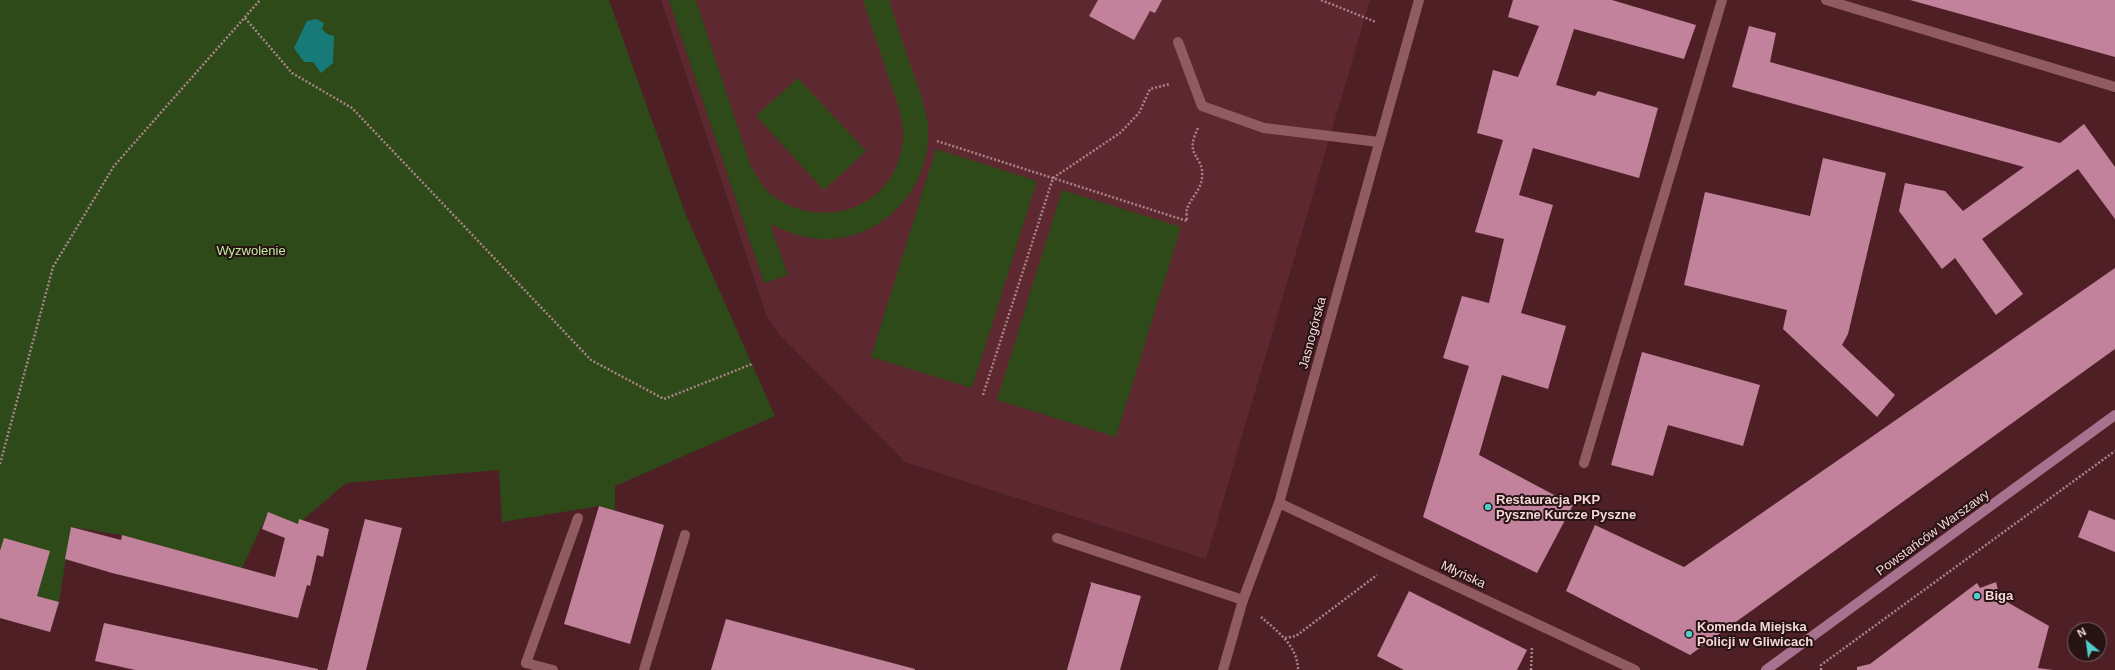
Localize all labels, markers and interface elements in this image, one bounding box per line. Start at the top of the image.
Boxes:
park label: Wyzwolenie [216,243,286,259]
street label: Jasnogórska [1296,295,1330,371]
street label: Powstańców Warszawy [1873,487,1993,579]
place label: Restauracja PKP Pyszne Kurcze Pyszne [1496,492,1636,523]
marker: Restauracja PKP Pyszne Kurcze Pyszne [1483,502,1493,512]
street label: Młyńska [1438,558,1488,592]
place label: Biga [1985,588,2013,604]
marker: Biga [1972,591,1982,601]
place label: Komenda Miejska Policji w Gliwicach [1697,619,1813,650]
north arrow [2067,622,2107,662]
text: N [2075,625,2088,640]
marker: Komenda Miejska Policji w Gliwicach [1684,629,1694,639]

